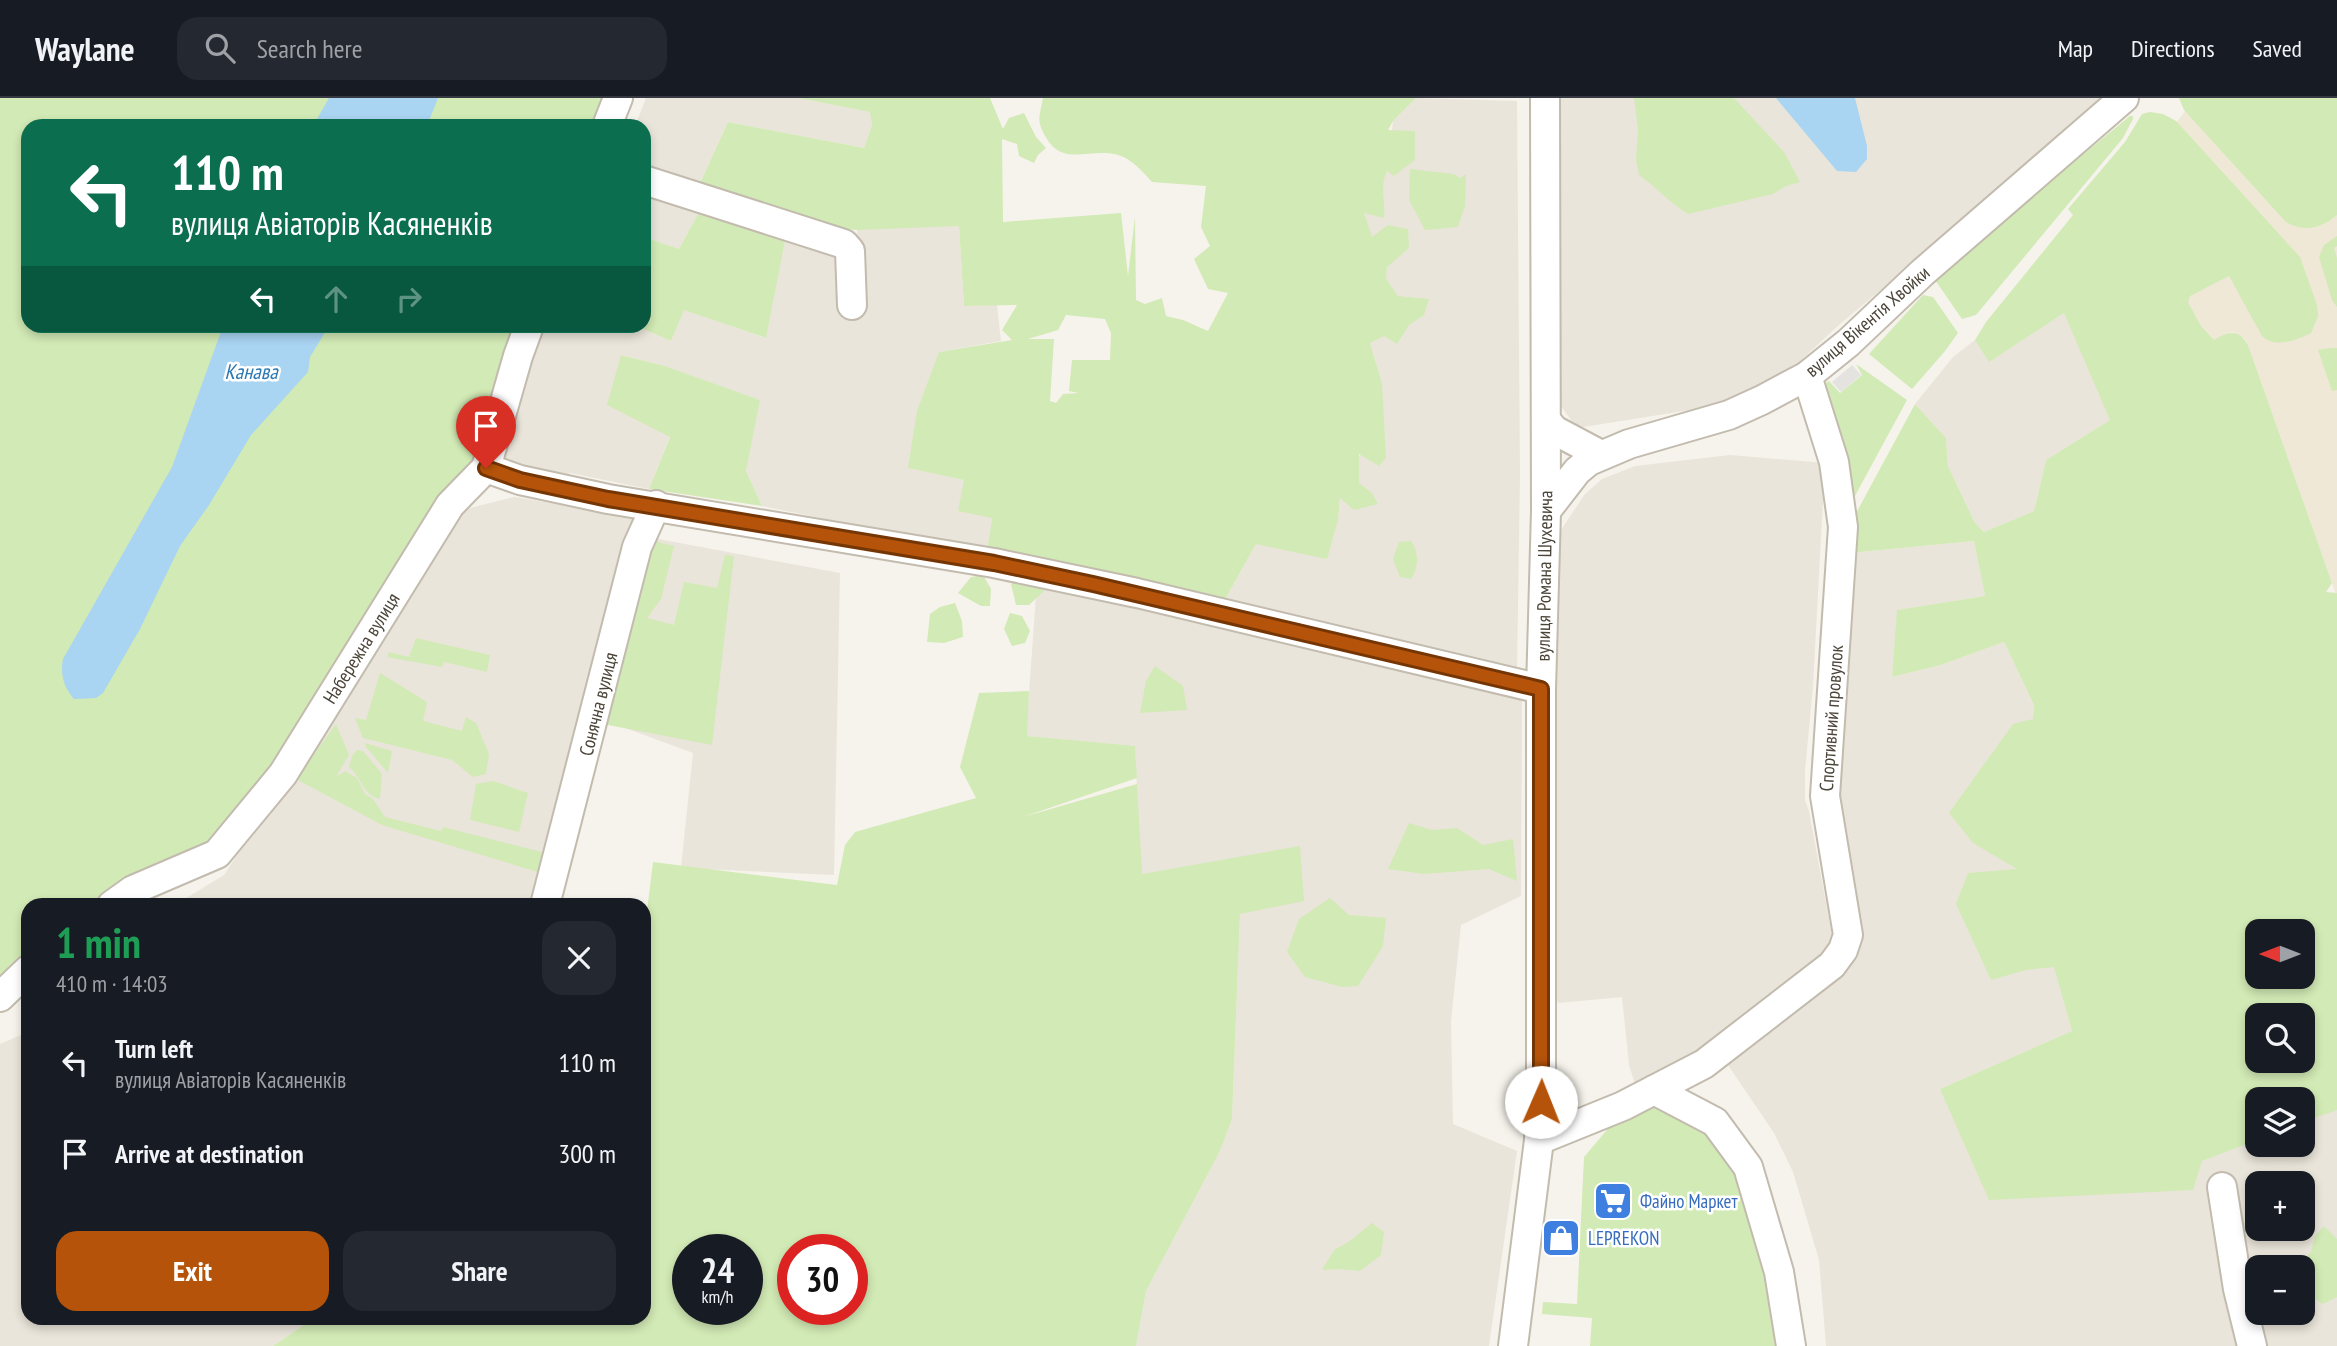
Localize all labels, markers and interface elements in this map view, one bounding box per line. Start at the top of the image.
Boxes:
search box [177,17,667,80]
text: Waylane [35,27,135,70]
icon: search [201,29,239,67]
text: Search here [257,32,362,65]
text: Map [2058,33,2093,64]
text: Directions [2131,33,2215,64]
text: Saved [2253,33,2302,64]
text: 110 m [171,140,284,204]
icon: left [56,147,147,238]
text: вулиця Авіаторів Касяненків [171,202,493,244]
street label: вулиця Вікентія Хвойки [1800,260,1934,382]
icon: left [244,280,282,318]
icon: ahead [317,280,355,318]
icon: right [390,280,428,318]
water label: Канава [224,358,279,385]
pin [456,396,516,468]
icon: arrive [467,407,505,445]
street label: вулиця Романа Шухевича [1531,490,1557,662]
street label: Набережна вулиця [317,588,405,708]
street label: Спортивний провулок [1814,643,1848,792]
street label: Сонячна вулиця [574,650,622,758]
text: 1 min [56,915,141,970]
north arrow [2245,919,2315,989]
map controls [2245,919,2315,1325]
button: close [542,921,616,995]
text: 410 m · 14:03 [56,969,168,998]
button: search [2245,1003,2315,1073]
text: Turn left [115,1032,193,1065]
icon: left [56,1044,94,1082]
text: 110 m [558,1046,616,1079]
text: вулиця Авіаторів Касяненків [115,1065,346,1094]
position arrow [1504,1065,1578,1139]
button: layers [2245,1087,2315,1157]
icon: arrive [56,1135,94,1173]
text: Arrive at destination [115,1137,304,1170]
text: 300 m [558,1137,616,1170]
button: + [2245,1171,2315,1241]
supermarket icon: Файно Маркет [1592,1180,1634,1222]
place label: Файно Маркет [1640,1189,1738,1213]
shop icon: LEPREKON [1540,1217,1582,1259]
place label: LEPREKON [1588,1226,1660,1250]
button: Exit [56,1231,329,1311]
button: Share [343,1231,616,1311]
speed limit sign: 30 [777,1234,868,1325]
text: 24 [701,1247,734,1293]
button: − [2245,1255,2315,1325]
text: km/h [702,1285,733,1308]

